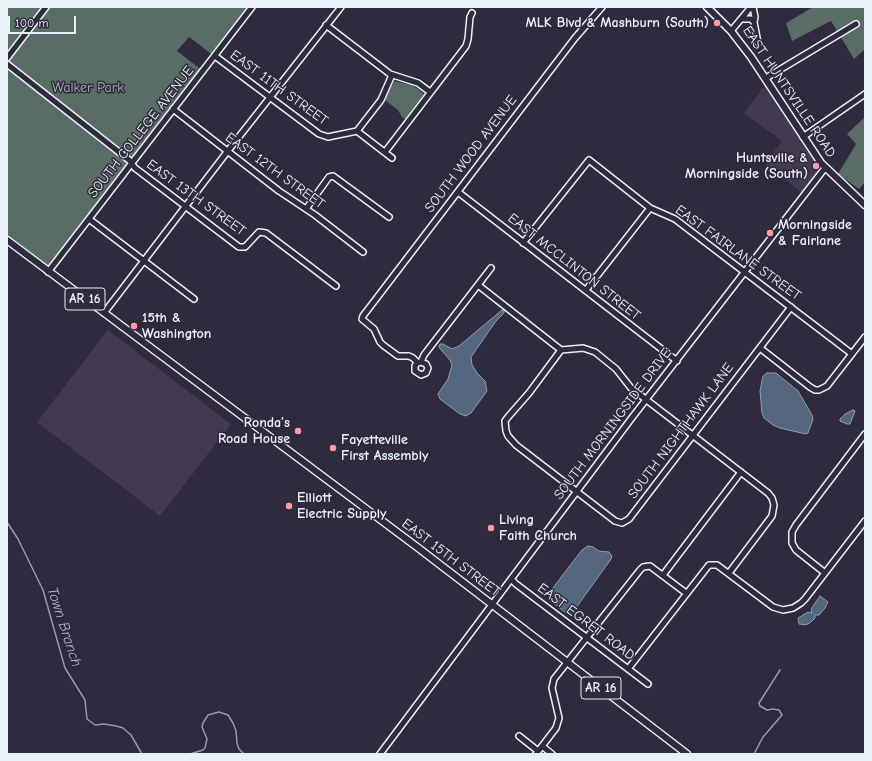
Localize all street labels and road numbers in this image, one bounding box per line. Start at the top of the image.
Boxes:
street label: EAST HUNTSVILLE ROAD [739,23,839,161]
street label: EAST 11TH STREET [227,47,331,129]
street label: SOUTH COLLEGE AVENUE [84,63,198,201]
street label: SOUTH WOOD AVENUE [421,92,521,216]
street label: EAST 12TH STREET [222,129,328,213]
street label: EAST 13TH STREET [143,156,249,240]
street label: EAST FAIRLANE STREET [672,202,804,304]
street label: EAST MCCLINTON STREET [504,210,644,324]
road number: AR 16 [65,288,105,310]
street label: SOUTH MORNINGSIDE DRIVE [551,345,675,503]
street label: SOUTH NIGHTHAWK LANE [625,360,737,502]
street label: EAST 15TH STREET [398,515,504,601]
street label: EAST EGRET ROAD [534,580,638,664]
road number: AR 16 [581,677,621,699]

